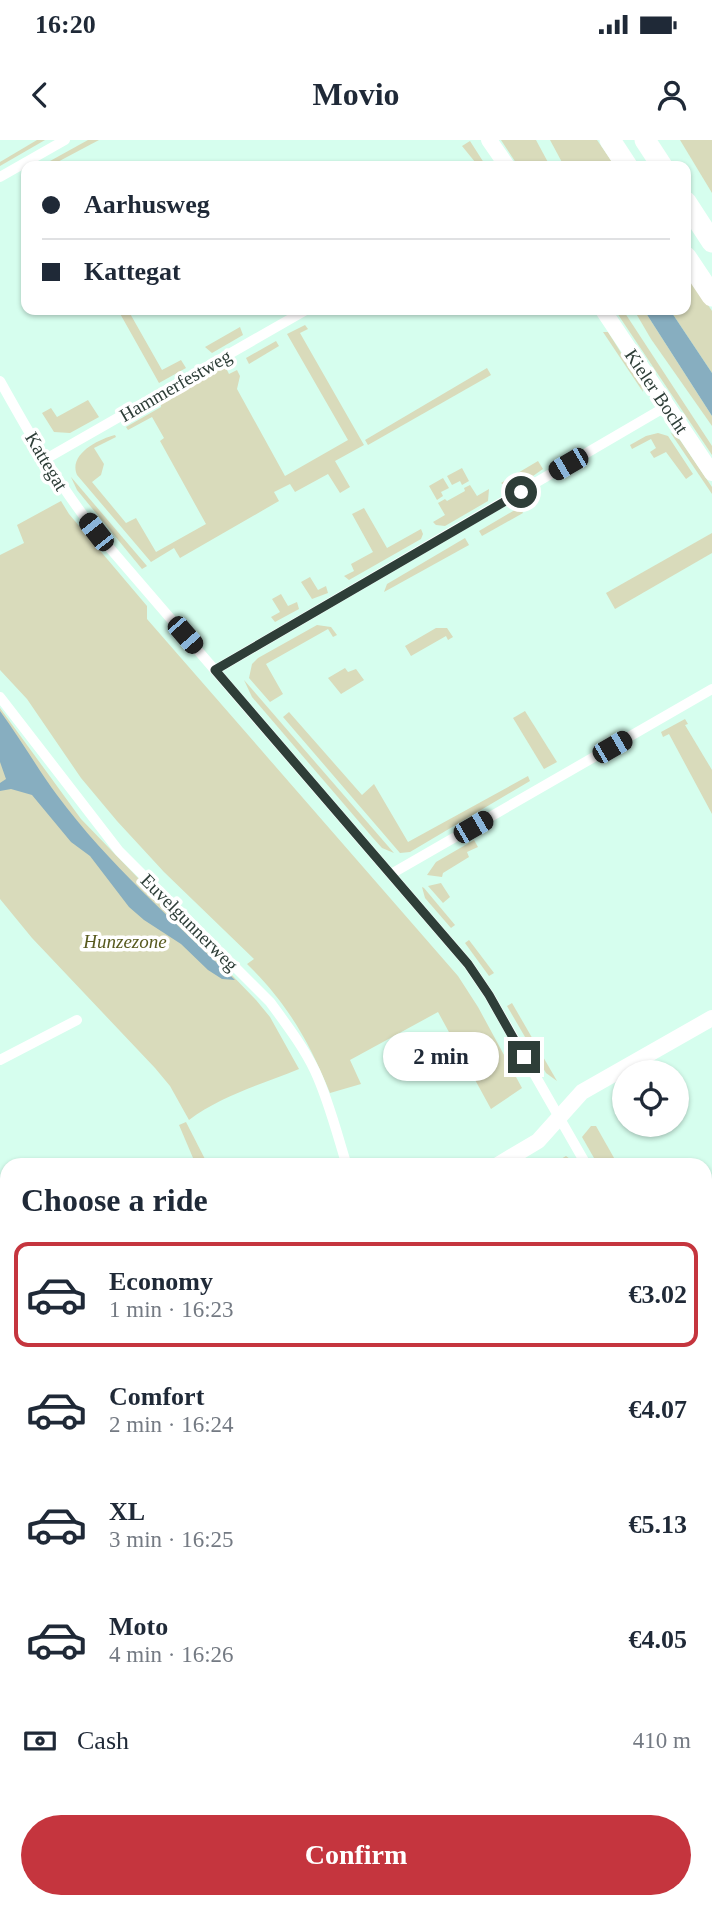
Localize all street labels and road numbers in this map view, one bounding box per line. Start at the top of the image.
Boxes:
street label: Hammerfestweg [116,345,235,426]
street label: Kieler Bocht [621,345,693,438]
street label: Kattegat [21,428,73,495]
street label: Euvelgunnerweg [137,869,243,976]

